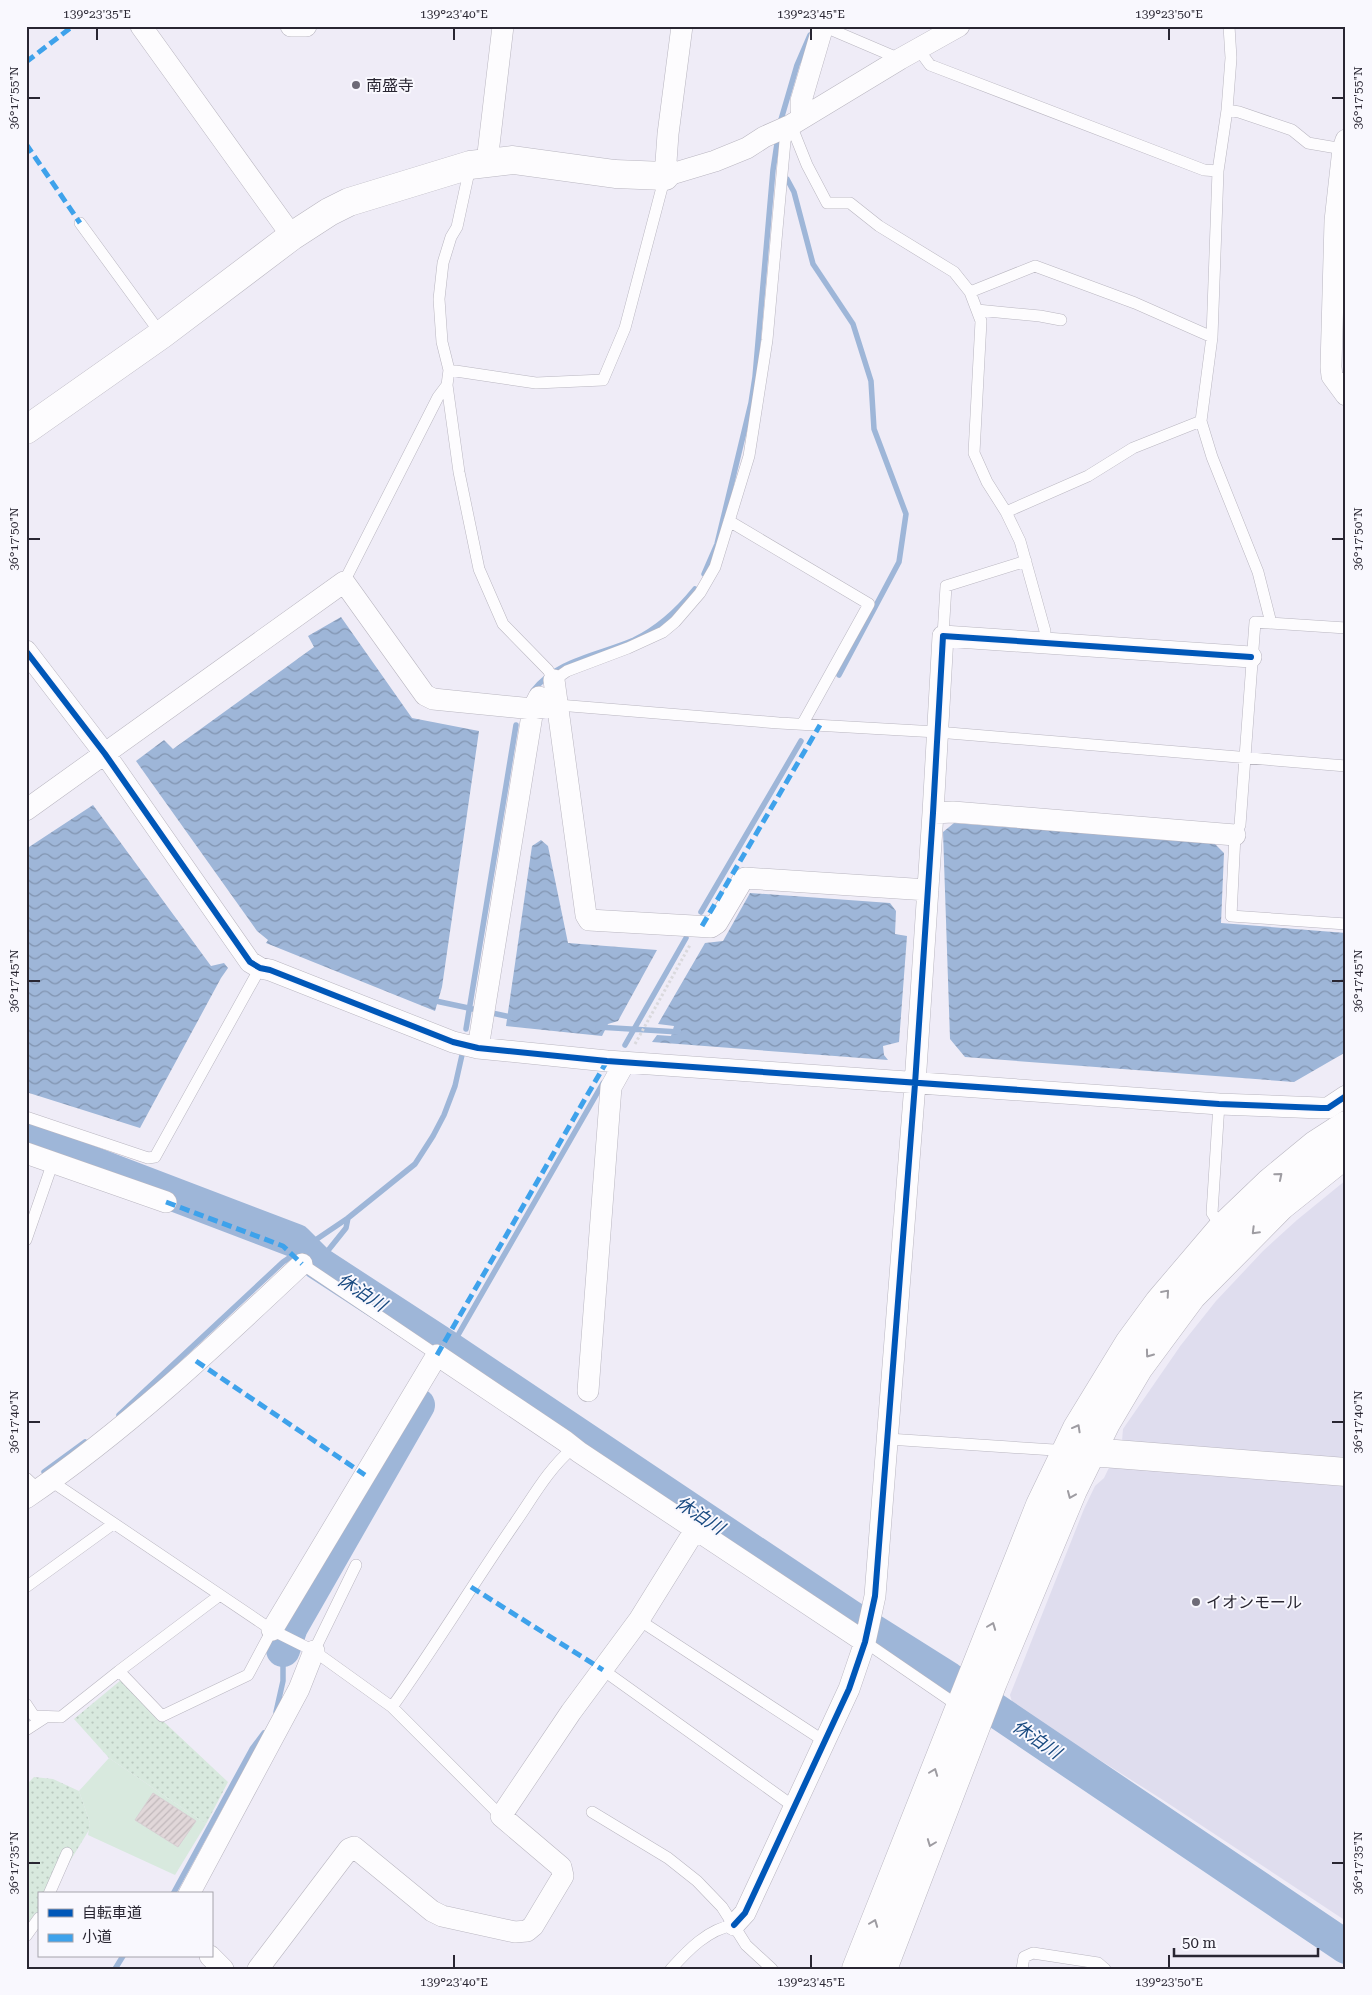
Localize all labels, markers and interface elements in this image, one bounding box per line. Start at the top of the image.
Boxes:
text: 139°23'35"E [63,7,131,21]
text: 139°23'40"E [420,7,488,21]
text: 139°23'45"E [777,7,845,21]
text: 139°23'50"E [1135,7,1203,21]
text: 36°17'55"N [7,66,21,130]
text: 36°17'55"N [1351,66,1365,130]
place label: 南盛寺 [366,76,414,95]
marker: 南盛寺 [350,79,362,91]
text: 36°17'50"N [7,507,21,571]
text: 36°17'50"N [1351,507,1365,571]
text: 36°17'45"N [7,949,21,1013]
text: 36°17'45"N [1351,949,1365,1013]
one-way arrow [1273,1172,1282,1181]
one-way arrow [1252,1225,1261,1234]
water label: 休泊川 [334,1268,392,1317]
one-way arrow [1161,1289,1170,1298]
one-way arrow [1146,1348,1155,1357]
text: 36°17'40"N [7,1390,21,1454]
text: 36°17'40"N [1351,1390,1365,1454]
one-way arrow [1071,1425,1081,1434]
one-way arrow [1066,1490,1077,1499]
water label: 休泊川 [672,1491,730,1540]
place label: イオンモール [1206,1593,1302,1612]
marker: イオンモール [1190,1596,1202,1608]
one-way arrow [987,1622,997,1630]
water label: 休泊川 [1009,1715,1067,1764]
one-way arrow [927,1768,938,1777]
text: 36°17'35"N [7,1831,21,1895]
text: 36°17'35"N [1351,1831,1365,1895]
one-way arrow [927,1838,937,1847]
legend [38,1892,212,1958]
text: 自転車道 [82,1904,142,1922]
one-way arrow [868,1920,878,1928]
scale bar [1174,1925,1318,1957]
text: 小道 [82,1928,112,1946]
text: 50 m [1182,1934,1217,1952]
text: 139°23'40"E [420,1975,488,1989]
text: 139°23'45"E [777,1975,845,1989]
text: 139°23'50"E [1135,1975,1203,1989]

